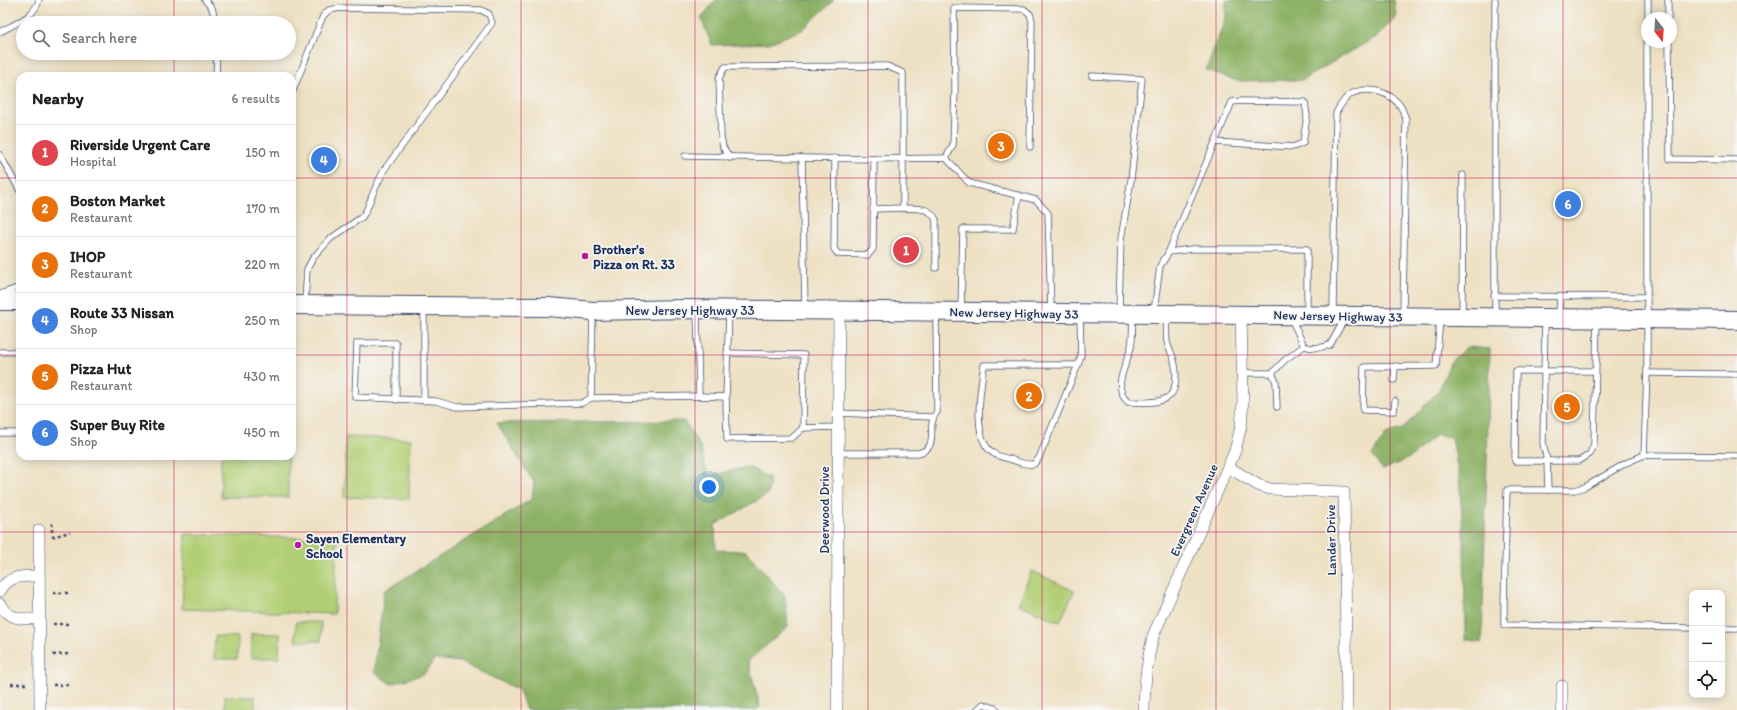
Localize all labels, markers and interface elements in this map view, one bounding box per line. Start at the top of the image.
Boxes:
north arrow [1641,12,1677,48]
search box [16,16,296,60]
icon: search [30,27,52,49]
text: Search here [62,29,137,47]
text: Nearby [32,88,84,108]
text: 6 results [232,91,280,106]
pin: 3 [988,131,1014,161]
text: Riverside Urgent Care [70,136,210,154]
text: 1 [42,145,48,160]
text: 150 m [245,145,280,160]
pin: 4 [311,145,337,175]
text: Hospital [70,154,117,169]
pin: 6 [1555,189,1581,219]
text: Boston Market [70,192,165,210]
text: 2 [42,201,48,216]
text: 170 m [246,201,280,216]
text: Restaurant [70,210,132,225]
pin: 1 [893,235,919,265]
place label: Brother's Pizza on Rt. 33 [593,242,675,272]
text: IHOP [70,248,105,266]
marker: Brother's Pizza on Rt. 33 [580,251,590,261]
text: 3 [41,257,49,272]
text: 220 m [244,257,280,272]
text: Restaurant [70,266,132,281]
street label: New Jersey Highway 33 [625,303,755,318]
text: Route 33 Nissan [70,304,174,322]
street label: New Jersey Highway 33 [949,304,1079,322]
street label: New Jersey Highway 33 [1273,307,1403,325]
text: 4 [41,313,49,328]
text: 250 m [244,313,280,328]
text: Shop [70,322,97,337]
text: Pizza Hut [70,360,131,378]
text: 5 [42,369,48,384]
text: 430 m [243,369,280,384]
text: Restaurant [70,378,132,393]
pin: 2 [1016,381,1042,411]
pin: 5 [1554,392,1580,422]
text: Super Buy Rite [70,416,165,434]
text: 6 [42,425,48,440]
text: 450 m [243,425,280,440]
text: Shop [70,434,97,449]
street label: Evergreen Avenue [1167,461,1221,559]
street label: Deerwood Drive [817,466,832,554]
your location [699,477,719,497]
street label: Lander Drive [1323,504,1339,576]
place label: Sayen Elementary School [306,531,407,561]
marker: Sayen Elementary School [293,540,303,550]
map controls [1689,590,1725,698]
button: + [1689,590,1725,626]
button: − [1689,626,1725,662]
button: locate [1689,662,1725,698]

